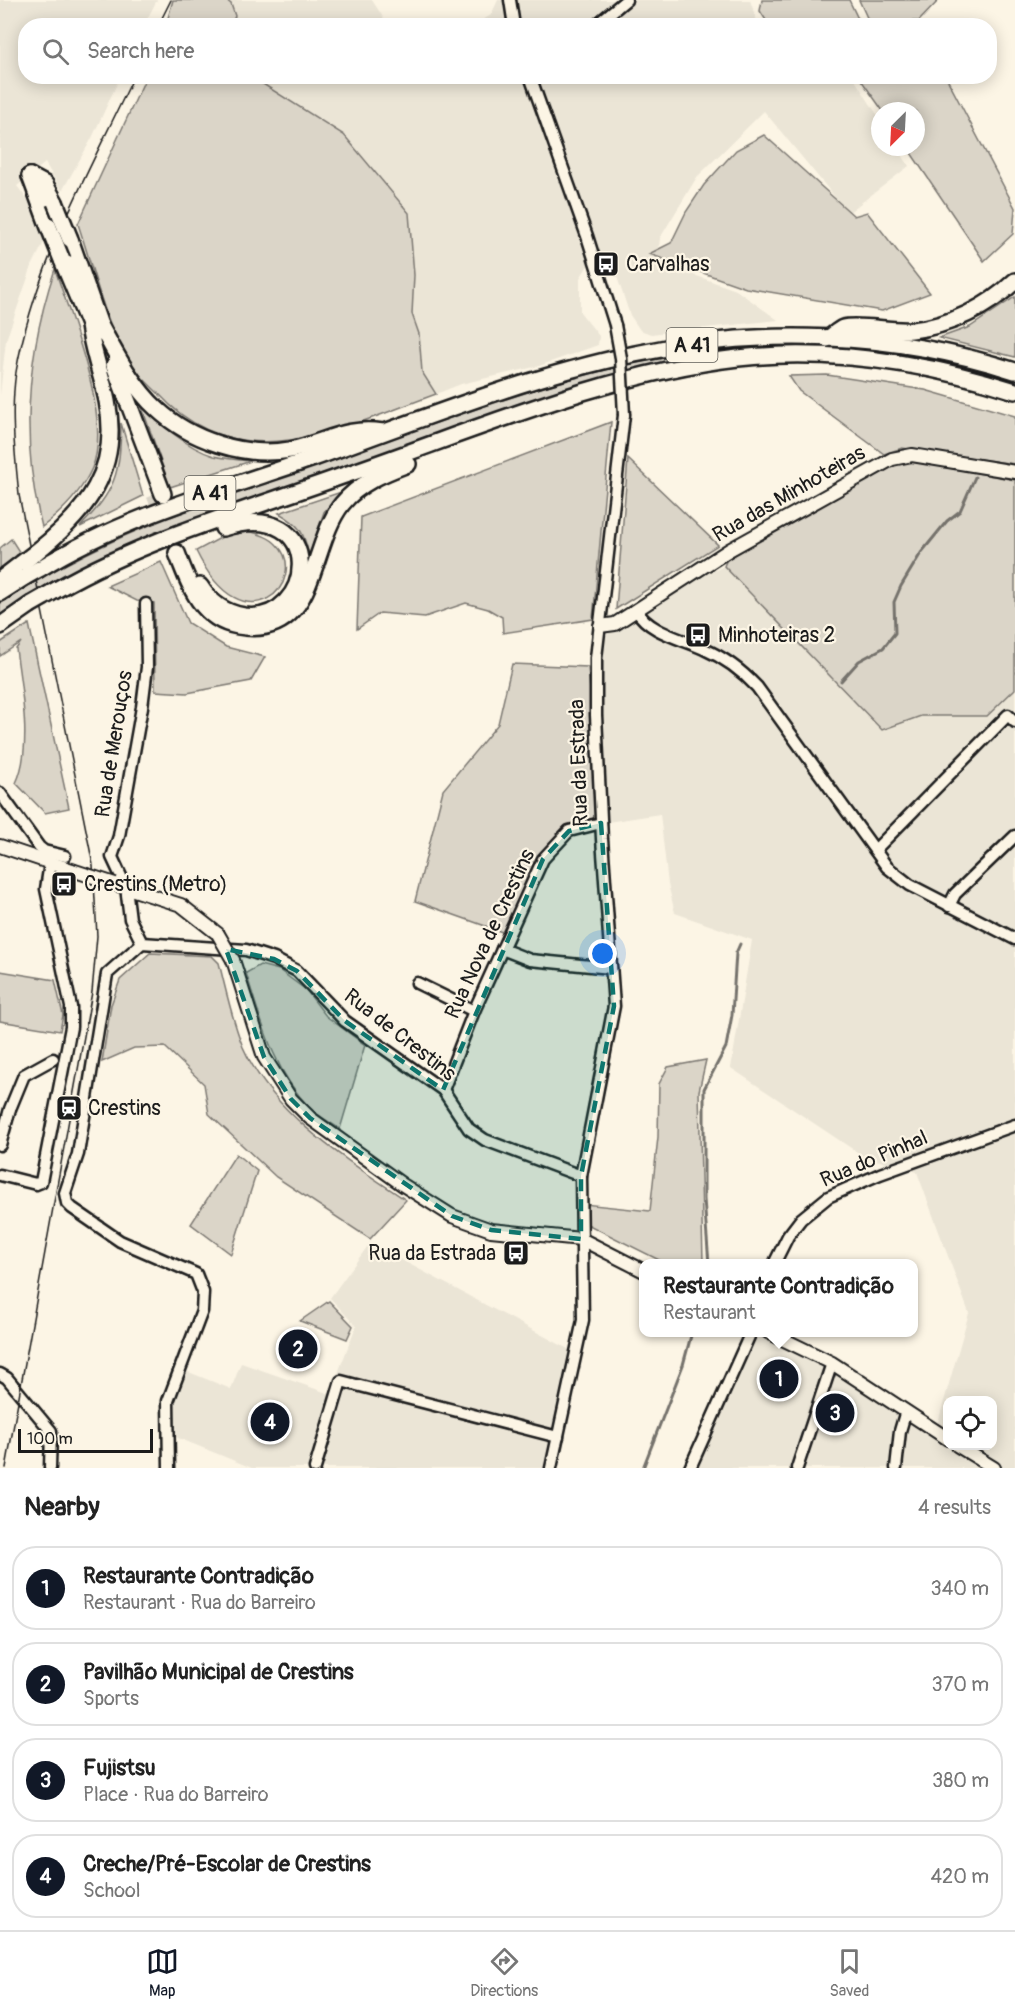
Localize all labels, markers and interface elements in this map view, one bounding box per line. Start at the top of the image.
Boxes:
search box [18,18,997,84]
icon: search [39,35,72,68]
text: Search here [87,37,194,65]
north arrow [871,102,925,156]
bus stop icon: Carvalhas [591,249,621,279]
place label: Carvalhas [626,251,710,278]
road number: A 41 [666,328,718,362]
street label: Rua das Minhoteiras [708,439,871,549]
road number: A 41 [184,476,236,510]
bus stop icon: Minhoteiras 2 [683,620,713,650]
place label: Minhoteiras 2 [718,622,835,649]
street label: Rua de Merouços [89,668,139,819]
street label: Rua da Estrada [563,699,595,827]
street label: Rua Nova de Crestins [439,844,541,1023]
bus stop icon: Crestins (Metro) [49,869,79,899]
place label: Crestins (Metro) [84,871,228,898]
your location [588,939,617,968]
street label: Rua de Crestins [338,983,462,1088]
station icon: Crestins [54,1093,84,1123]
place label: Crestins [88,1095,161,1122]
street label: Rua do Pinhal [816,1124,932,1194]
bus stop icon: Rua da Estrada [501,1238,531,1268]
place label: Rua da Estrada [368,1240,496,1267]
popup [639,1259,918,1337]
text: Restaurante Contradição [663,1272,894,1300]
text: Restaurant [663,1300,755,1325]
pin: 2 [278,1326,318,1372]
pin: 1 [760,1356,798,1402]
pin: 3 [816,1390,854,1436]
map controls [943,1396,997,1450]
button: locate [943,1396,997,1450]
pin: 4 [250,1400,290,1444]
scale bar [18,1426,153,1454]
text: 100 m [27,1429,73,1449]
text: Nearby [24,1491,100,1523]
text: 4 results [918,1495,991,1520]
text: Restaurante Contradição [83,1562,314,1590]
text: 1 [42,1576,49,1601]
text: 340 m [930,1576,989,1601]
text: Restaurant · Rua do Barreiro [83,1590,316,1615]
text: Pavilhão Municipal de Crestins [83,1658,354,1686]
text: 2 [40,1672,51,1697]
text: 370 m [932,1672,989,1697]
text: Sports [83,1686,139,1711]
text: Fujistsu [83,1754,155,1782]
text: 3 [40,1768,51,1793]
text: 380 m [932,1768,989,1793]
text: Place · Rua do Barreiro [83,1782,268,1807]
text: Creche/Pré-Escolar de Crestins [83,1850,371,1878]
text: 4 [40,1864,51,1889]
text: 420 m [930,1864,989,1889]
text: School [83,1878,140,1903]
tab: Map [146,1945,179,2001]
tab: Directions [470,1945,538,2001]
tab: Saved [830,1945,869,2001]

